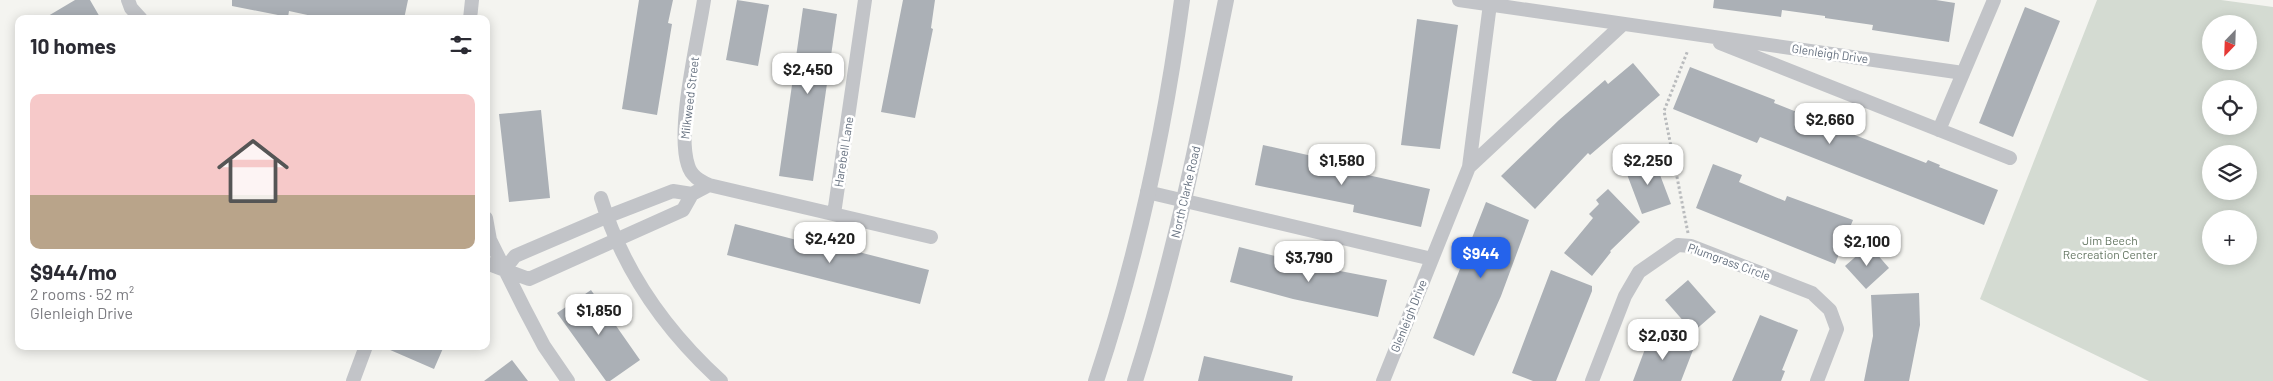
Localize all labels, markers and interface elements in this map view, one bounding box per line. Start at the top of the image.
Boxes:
north arrow [2202,15,2258,70]
map controls [2202,15,2257,265]
icon: filters [447,31,475,59]
text: 10 homes [30,33,116,58]
street label: Glenleigh Drive [1791,41,1869,65]
pin: $2,450 [767,52,849,95]
street label: Milkweed Street [677,56,701,140]
text: $2,450 [783,59,833,78]
button: locate [2202,80,2257,135]
pin: $2,660 [1789,102,1871,145]
text: $2,660 [1806,109,1854,128]
street label: Harebell Lane [831,116,855,188]
icon: home [208,126,298,216]
street label: North Clarke Road [1168,144,1202,239]
pin: $1,580 [1301,144,1383,186]
pin: $2,250 [1607,144,1689,186]
button: layers [2202,145,2257,200]
text: $1,580 [1319,150,1365,169]
text: $2,250 [1623,150,1673,169]
button: + [2202,210,2257,265]
pin: $2,420 [789,222,871,264]
pin: $2,100 [1826,224,1908,267]
text: $2,420 [805,228,855,247]
text: $2,100 [1844,231,1890,250]
park label: Jim Beech Recreation Center [2063,233,2158,261]
pin: $944 [1451,236,1511,279]
pin: $3,790 [1268,240,1350,283]
street label: Plumgrass Circle [1686,240,1773,283]
text: $944 [1462,243,1500,262]
text: $3,790 [1285,247,1333,266]
text: $944/mo [30,259,117,284]
street label: Glenleigh Drive [1387,277,1429,354]
text: 2 rooms · 52 m² [30,284,134,303]
pin: $1,850 [558,294,640,336]
text: $1,850 [576,300,622,319]
text: Glenleigh Drive [30,303,133,322]
pin: $2,030 [1622,318,1704,361]
text: $2,030 [1639,325,1687,344]

